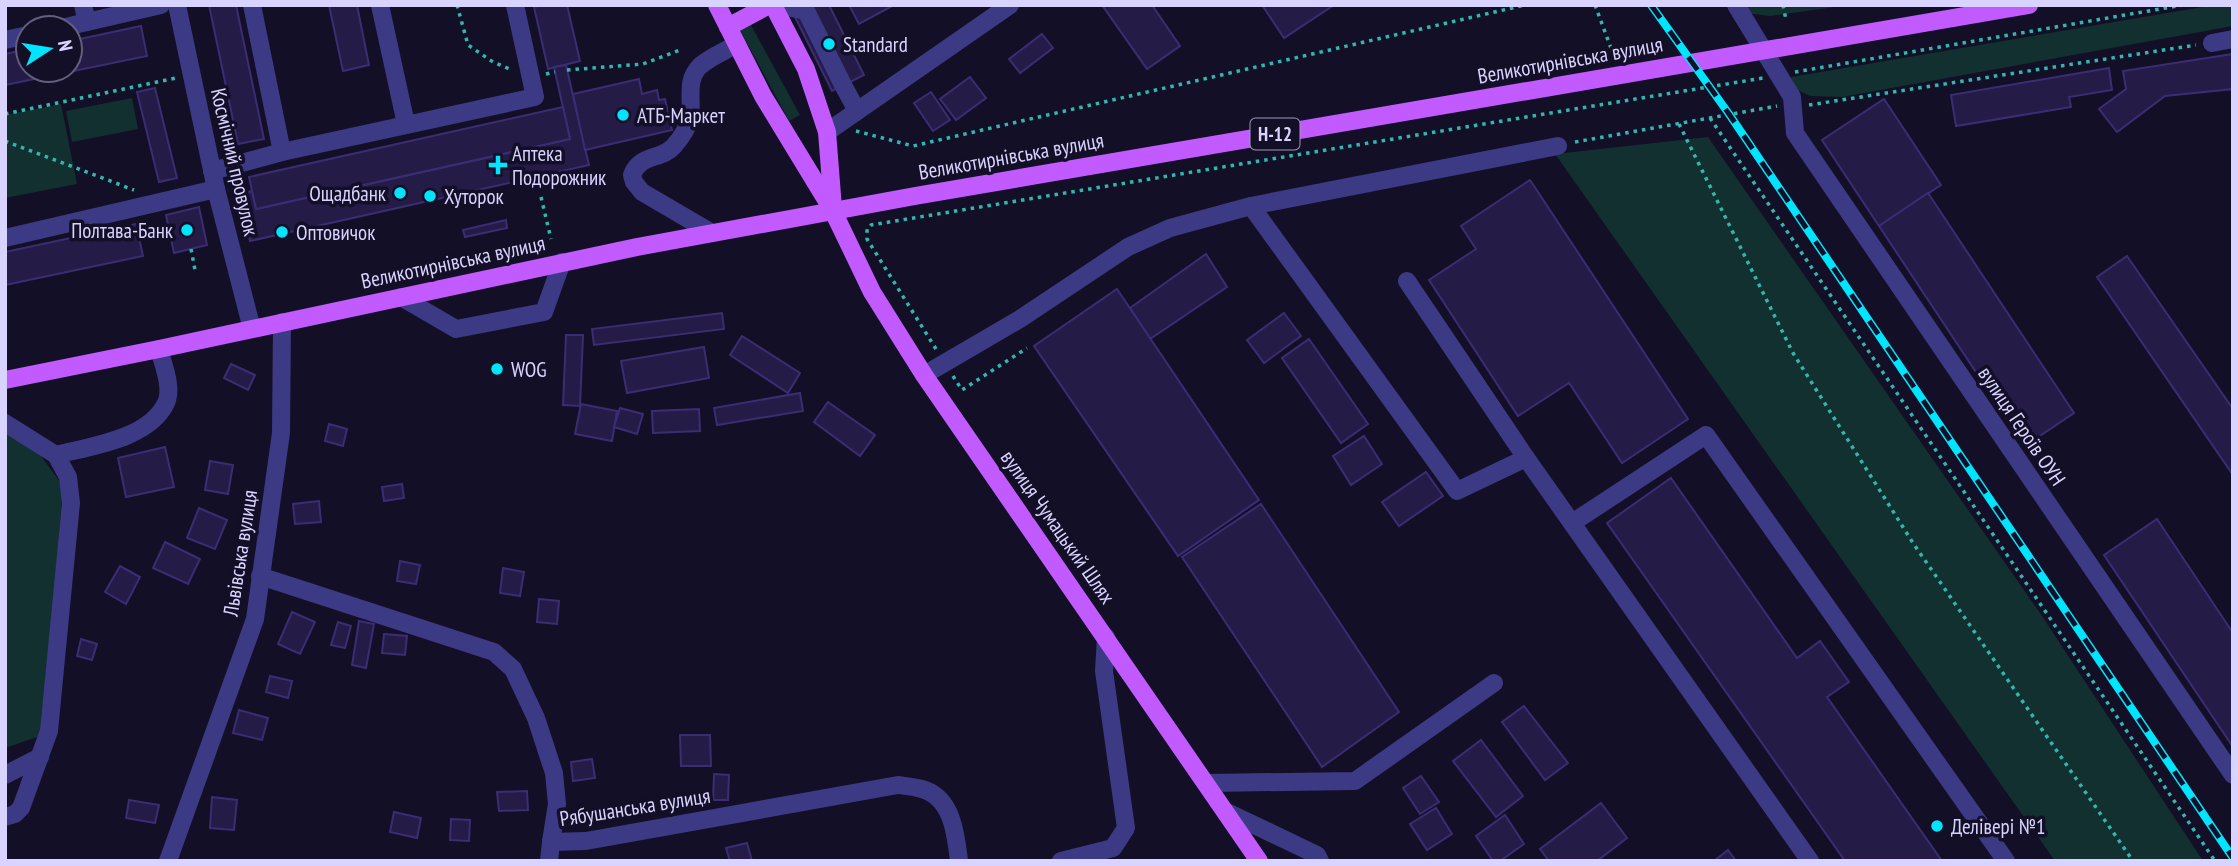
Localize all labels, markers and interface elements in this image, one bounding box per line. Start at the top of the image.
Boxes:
north arrow [14,14,84,84]
street label: Великотирнівська вулиця [1475,30,1665,90]
place label: Standard [843,31,908,58]
marker: Standard [821,36,837,52]
text: N [53,38,78,53]
street label: Космічний провулок [205,85,265,239]
place label: АТБ-Маркет [637,102,725,129]
marker: АТБ-Маркет [615,107,631,123]
road number: Н-12 [1250,118,1300,150]
street label: Великотирнівська вулиця [916,126,1106,186]
place label: Аптека Подорожник [512,140,606,191]
marker: Аптека Подорожник [490,157,506,173]
place label: Ощадбанк [309,180,386,207]
place label: Хуторок [444,183,504,210]
marker: Ощадбанк [392,185,408,201]
marker: Хуторок [422,188,438,204]
place label: Полтава-Банк [71,217,173,244]
place label: Оптовичок [296,219,375,246]
marker: Полтава-Банк [179,222,195,238]
marker: Оптовичок [274,224,290,240]
street label: Великотирнівська вулиця [358,229,548,295]
place label: WOG [511,356,547,383]
marker: WOG [489,361,505,377]
street label: вулиця Героїв ОУН [1972,361,2072,491]
street label: вулиця Чумацький Шлях [995,445,1121,609]
street label: Львівська вулиця [217,488,263,619]
street label: Рябушанська вулиця [558,782,712,832]
place label: Делівері №1 [1951,813,2046,840]
marker: Делівері №1 [1929,818,1945,834]

